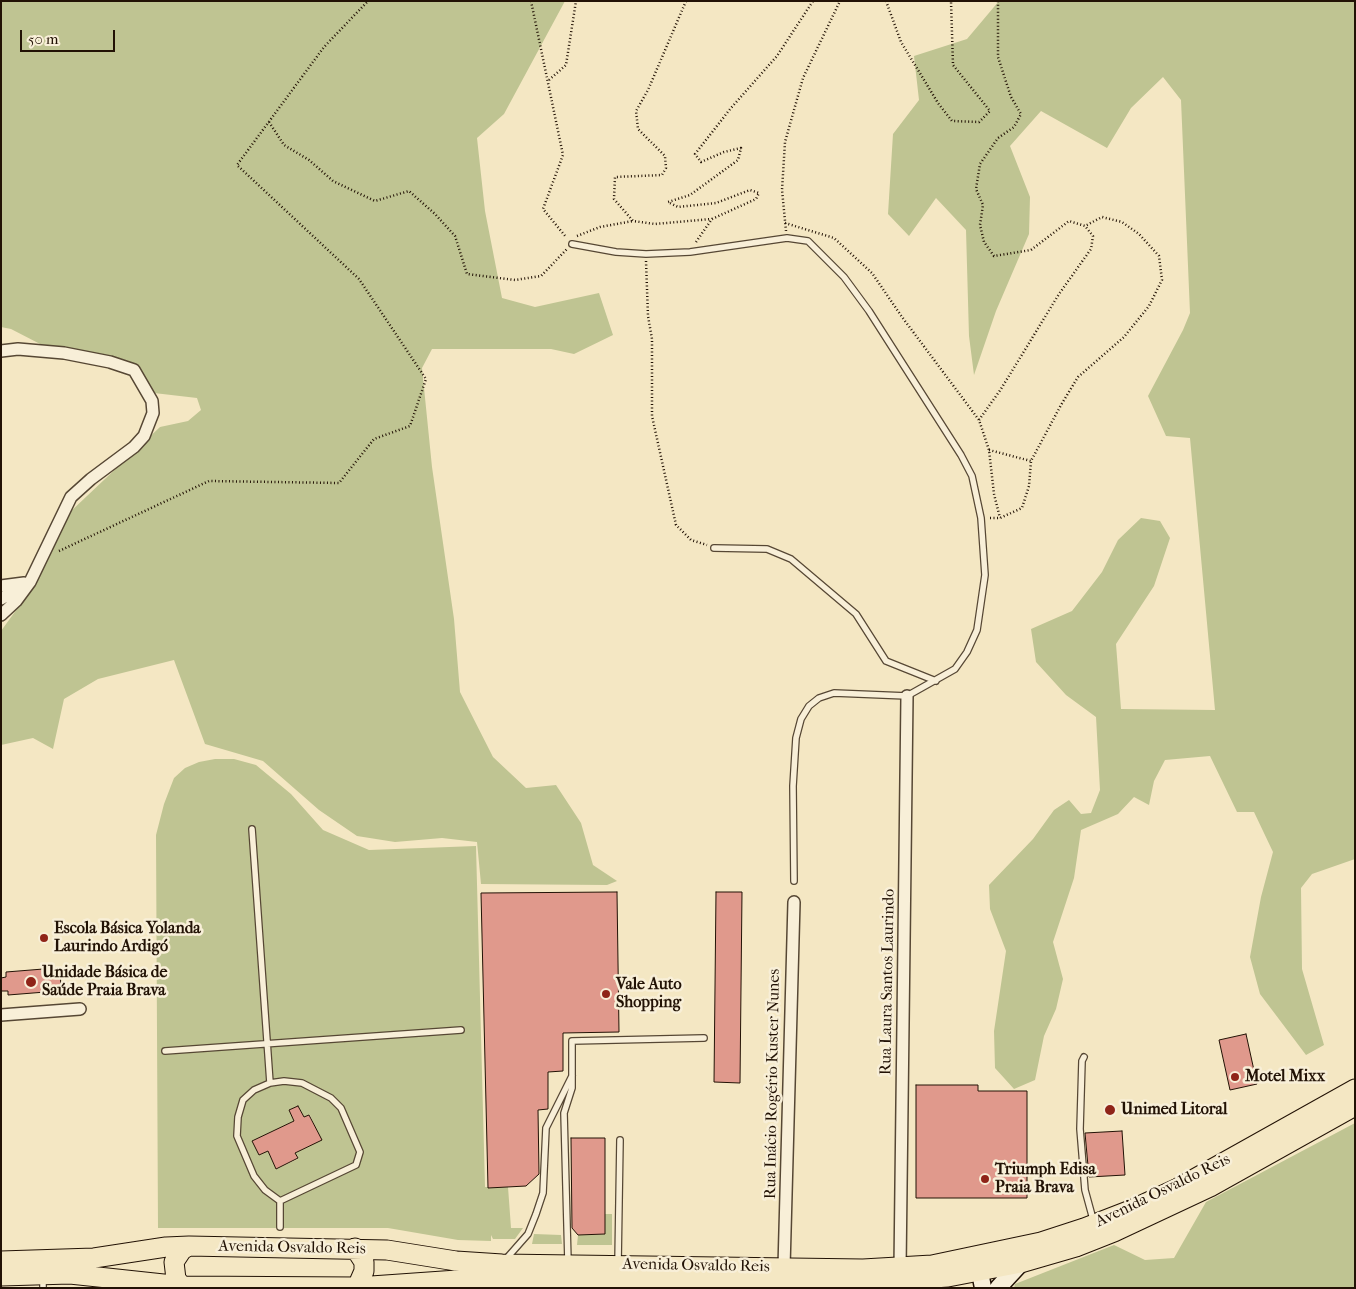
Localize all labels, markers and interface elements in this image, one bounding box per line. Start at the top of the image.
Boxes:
scale bar [22,20,118,52]
text: 50 m [28,30,58,48]
street label: Rua Laura Santos Laurindo [877,889,899,1075]
place label: Escola Básica Yolanda Laurindo Ardigó [54,919,201,957]
marker: Escola Básica Yolanda Laurindo Ardigó [38,932,50,944]
place label: Unidade Básica de Saúde Praia Brava [42,963,167,1001]
street label: Rua Inácio Rogério Kuster Nunes [761,969,785,1199]
marker: Unidade Básica de Saúde Praia Brava [24,975,38,989]
place label: Vale Auto Shopping [616,975,682,1013]
marker: Vale Auto Shopping [600,988,612,1000]
place label: Motel Mixx [1245,1067,1325,1087]
marker: Motel Mixx [1229,1071,1241,1083]
place label: Unimed Litoral [1121,1100,1227,1120]
marker: Unimed Litoral [1103,1103,1117,1117]
street label: Avenida Osvaldo Reis [1093,1150,1233,1232]
place label: Triumph Edisa Praia Brava [995,1160,1096,1198]
marker: Triumph Edisa Praia Brava [979,1173,991,1185]
street label: Avenida Osvaldo Reis [218,1237,366,1259]
street label: Avenida Osvaldo Reis [622,1255,770,1277]

